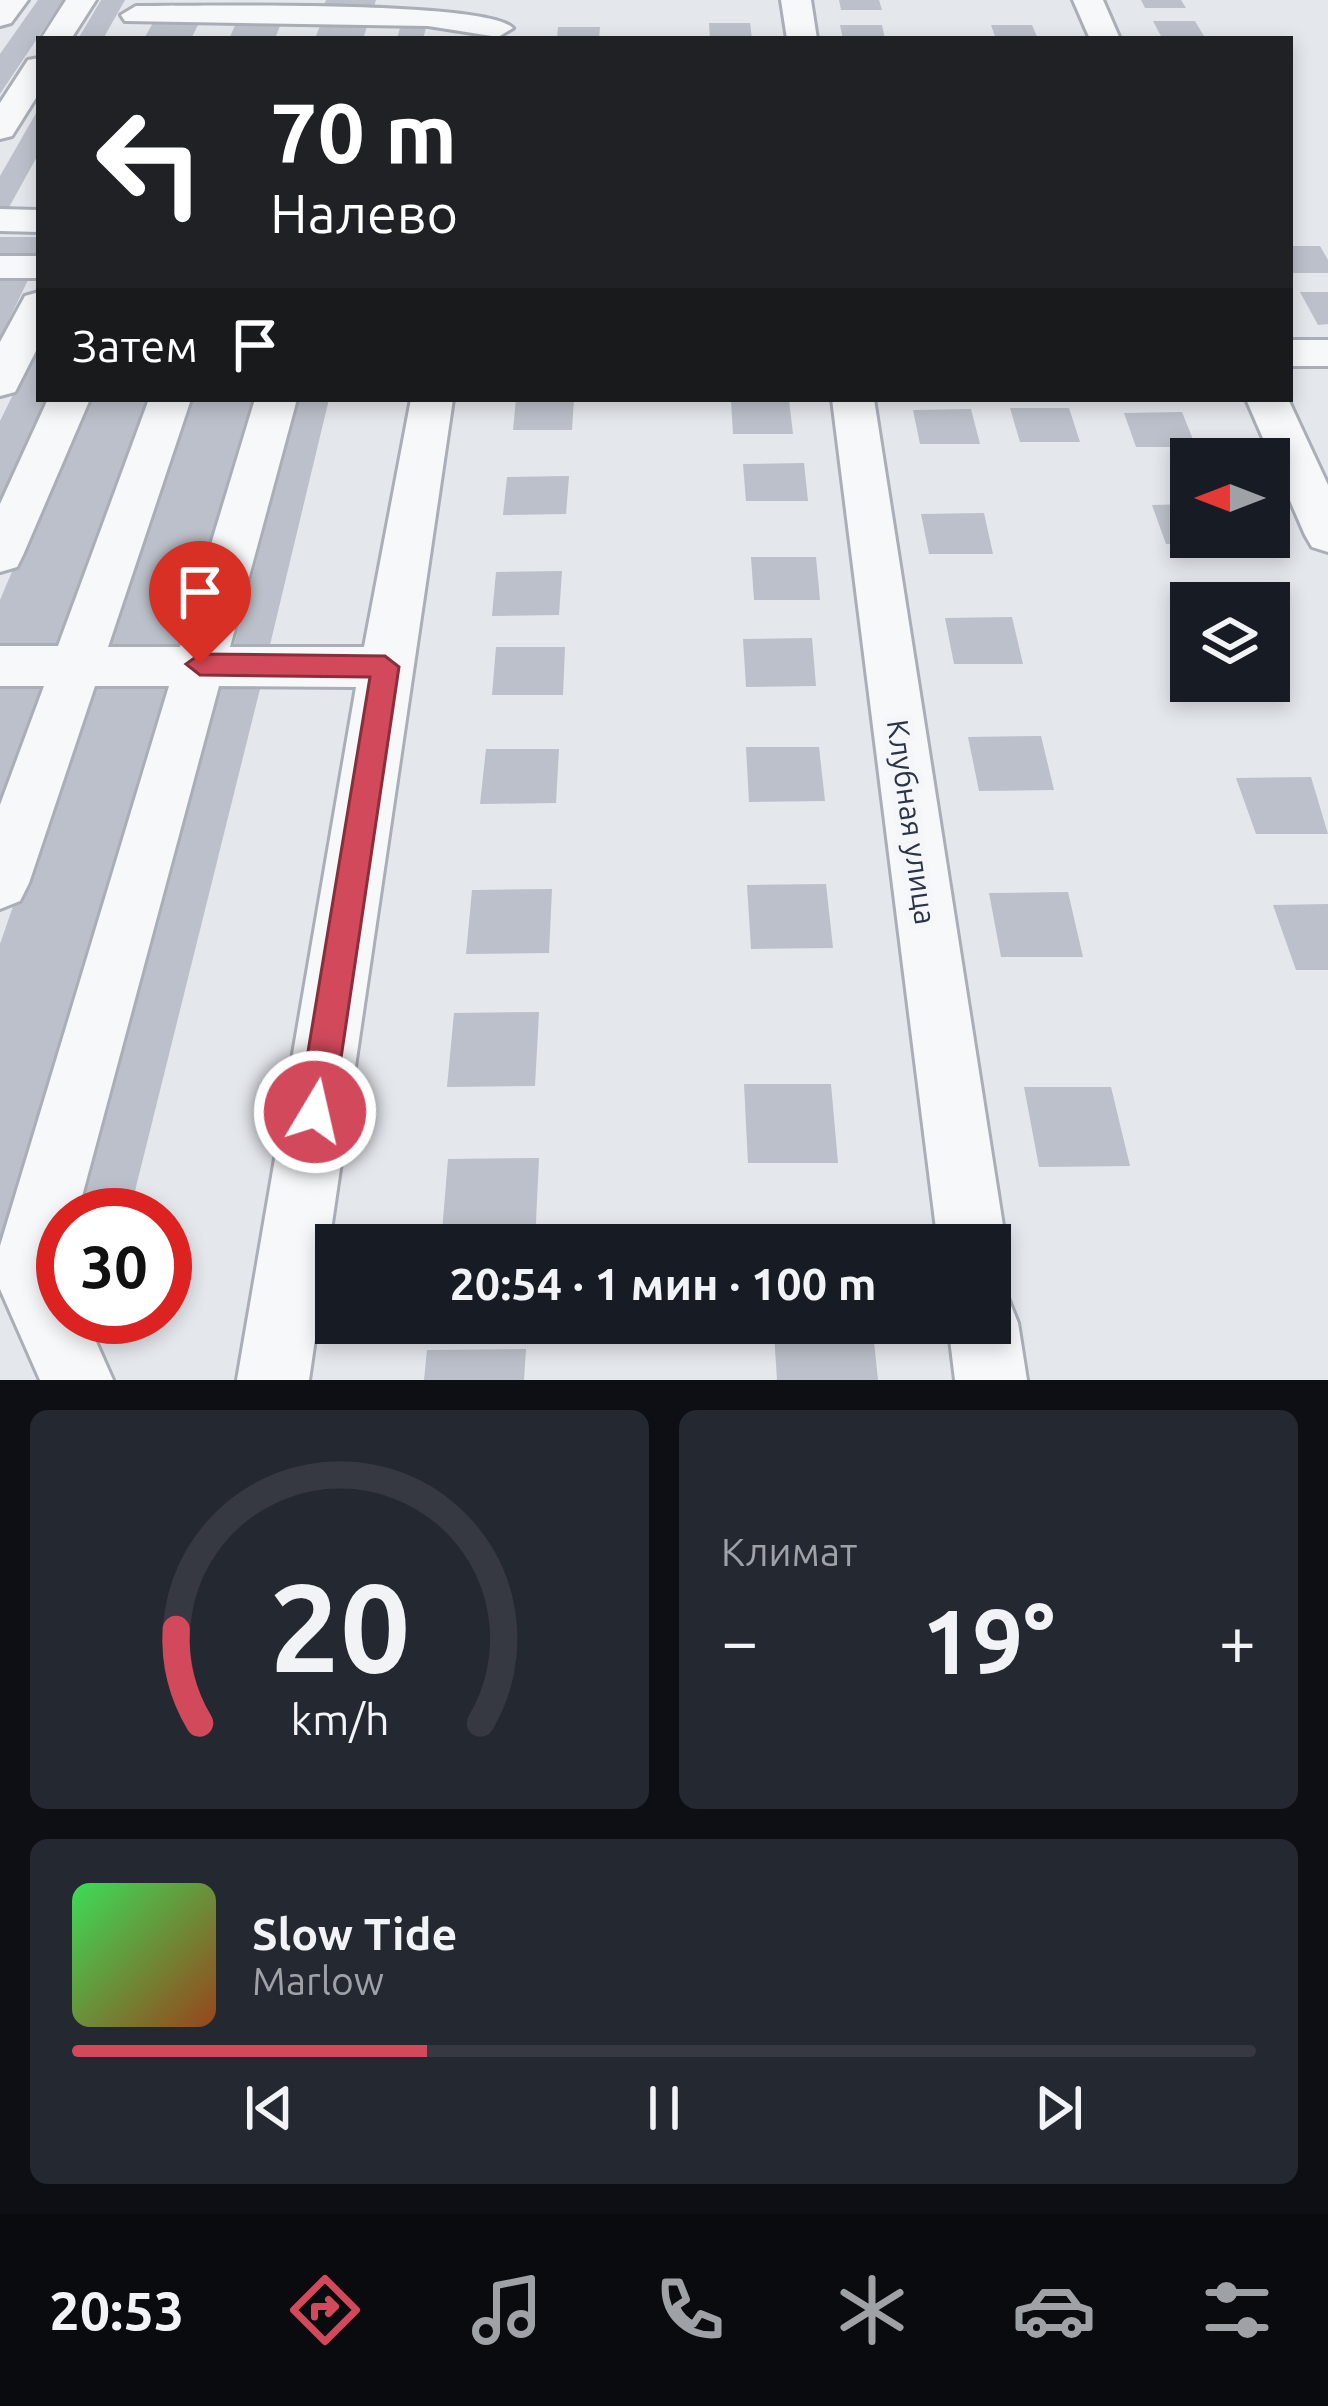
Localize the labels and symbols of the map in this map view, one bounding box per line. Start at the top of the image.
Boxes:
north arrow [1170,438,1290,558]
pin [149,541,251,664]
street label: Клубная улица [881,717,943,927]
position arrow [252,1049,378,1175]
speed limit sign: 30 [36,1188,192,1344]

